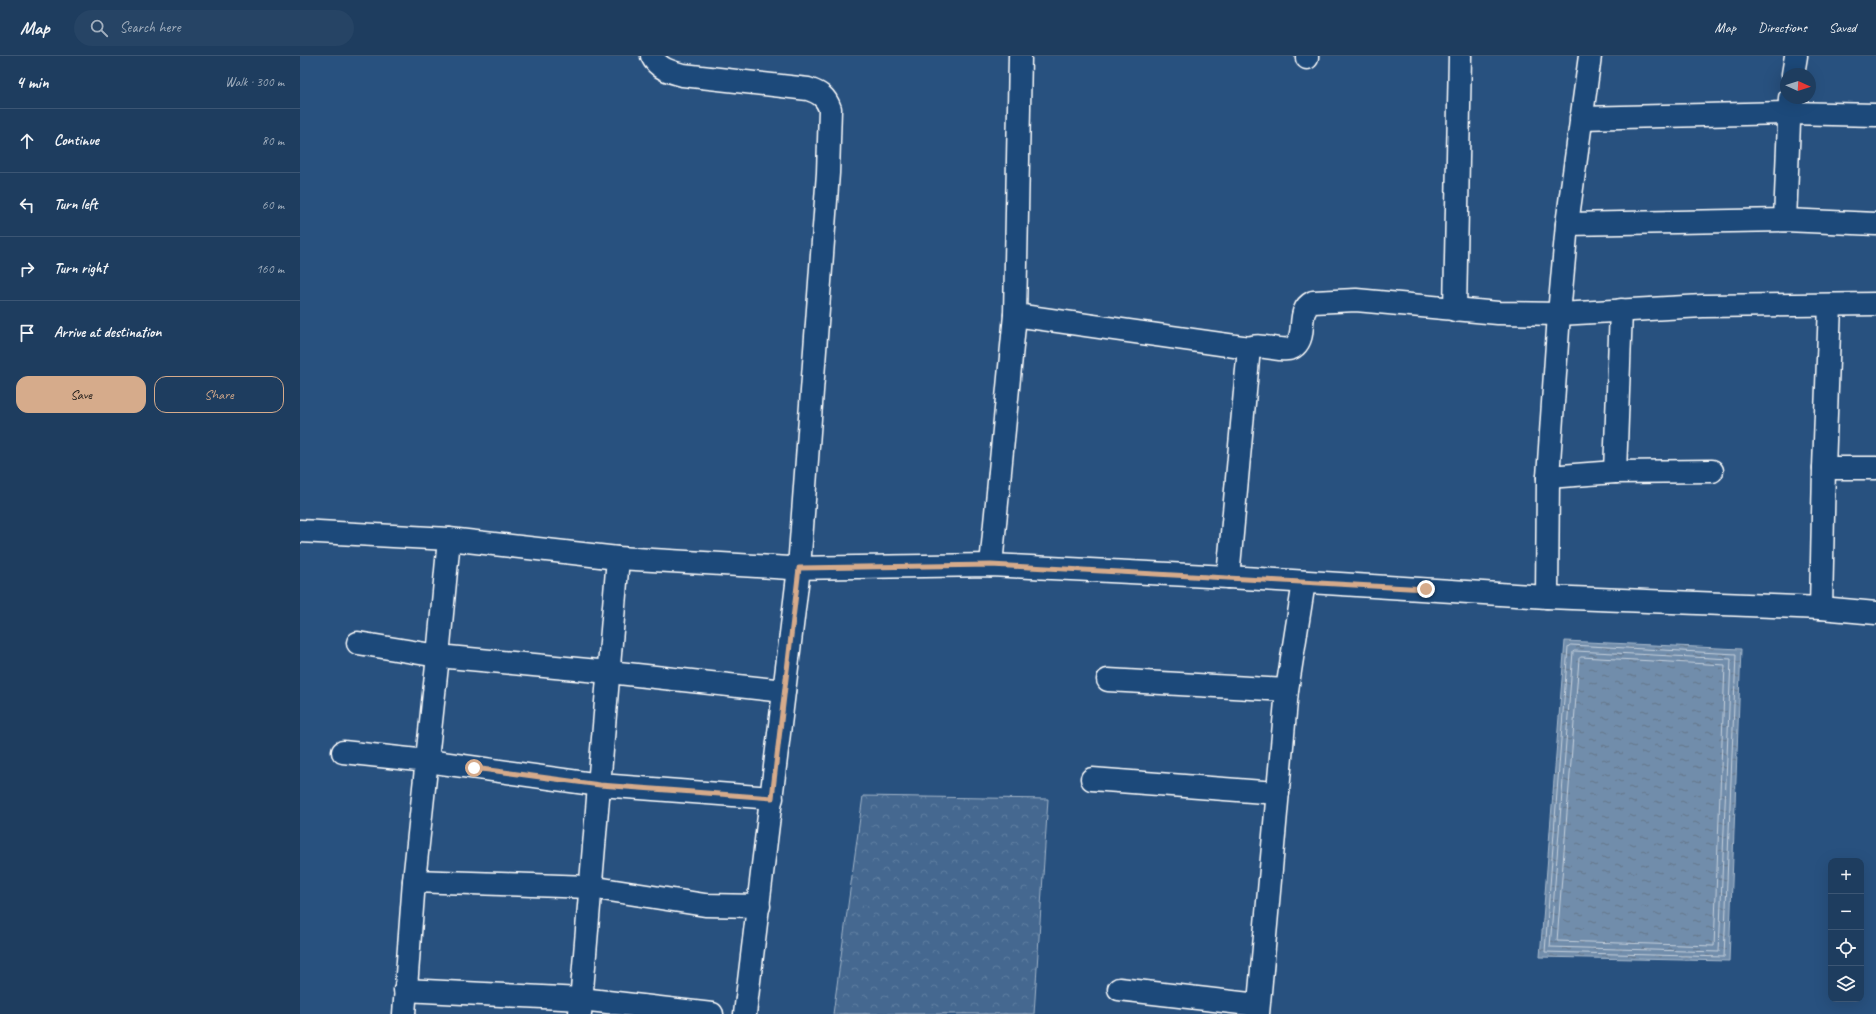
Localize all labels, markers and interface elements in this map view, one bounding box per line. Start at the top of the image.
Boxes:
search box [74,10,354,46]
text: Map [20,16,50,40]
icon: search [88,17,110,39]
text: Search here [120,18,181,37]
text: Map [1715,19,1736,36]
text: Directions [1758,19,1807,36]
text: Saved [1829,19,1856,36]
north arrow [1780,68,1816,104]
text: 4 min [16,72,49,93]
text: Walk · 300 m [225,74,284,90]
icon: ahead [16,130,38,152]
text: Continue [54,131,99,150]
text: 80 m [262,133,284,149]
icon: left [16,194,38,216]
text: Turn left [54,195,97,214]
text: 60 m [262,197,284,213]
icon: right [16,258,38,280]
text: Turn right [54,259,107,278]
text: 160 m [256,261,284,277]
icon: arrive [16,322,38,344]
text: Arrive at destination [54,323,161,342]
button: Save [16,376,146,413]
button: Share [154,376,284,413]
route end [1417,580,1435,598]
route start [465,759,483,777]
map controls [1828,858,1864,1002]
button: + [1828,858,1864,894]
button: − [1828,894,1864,930]
button: locate [1828,930,1864,966]
button: layers [1828,966,1864,1002]

